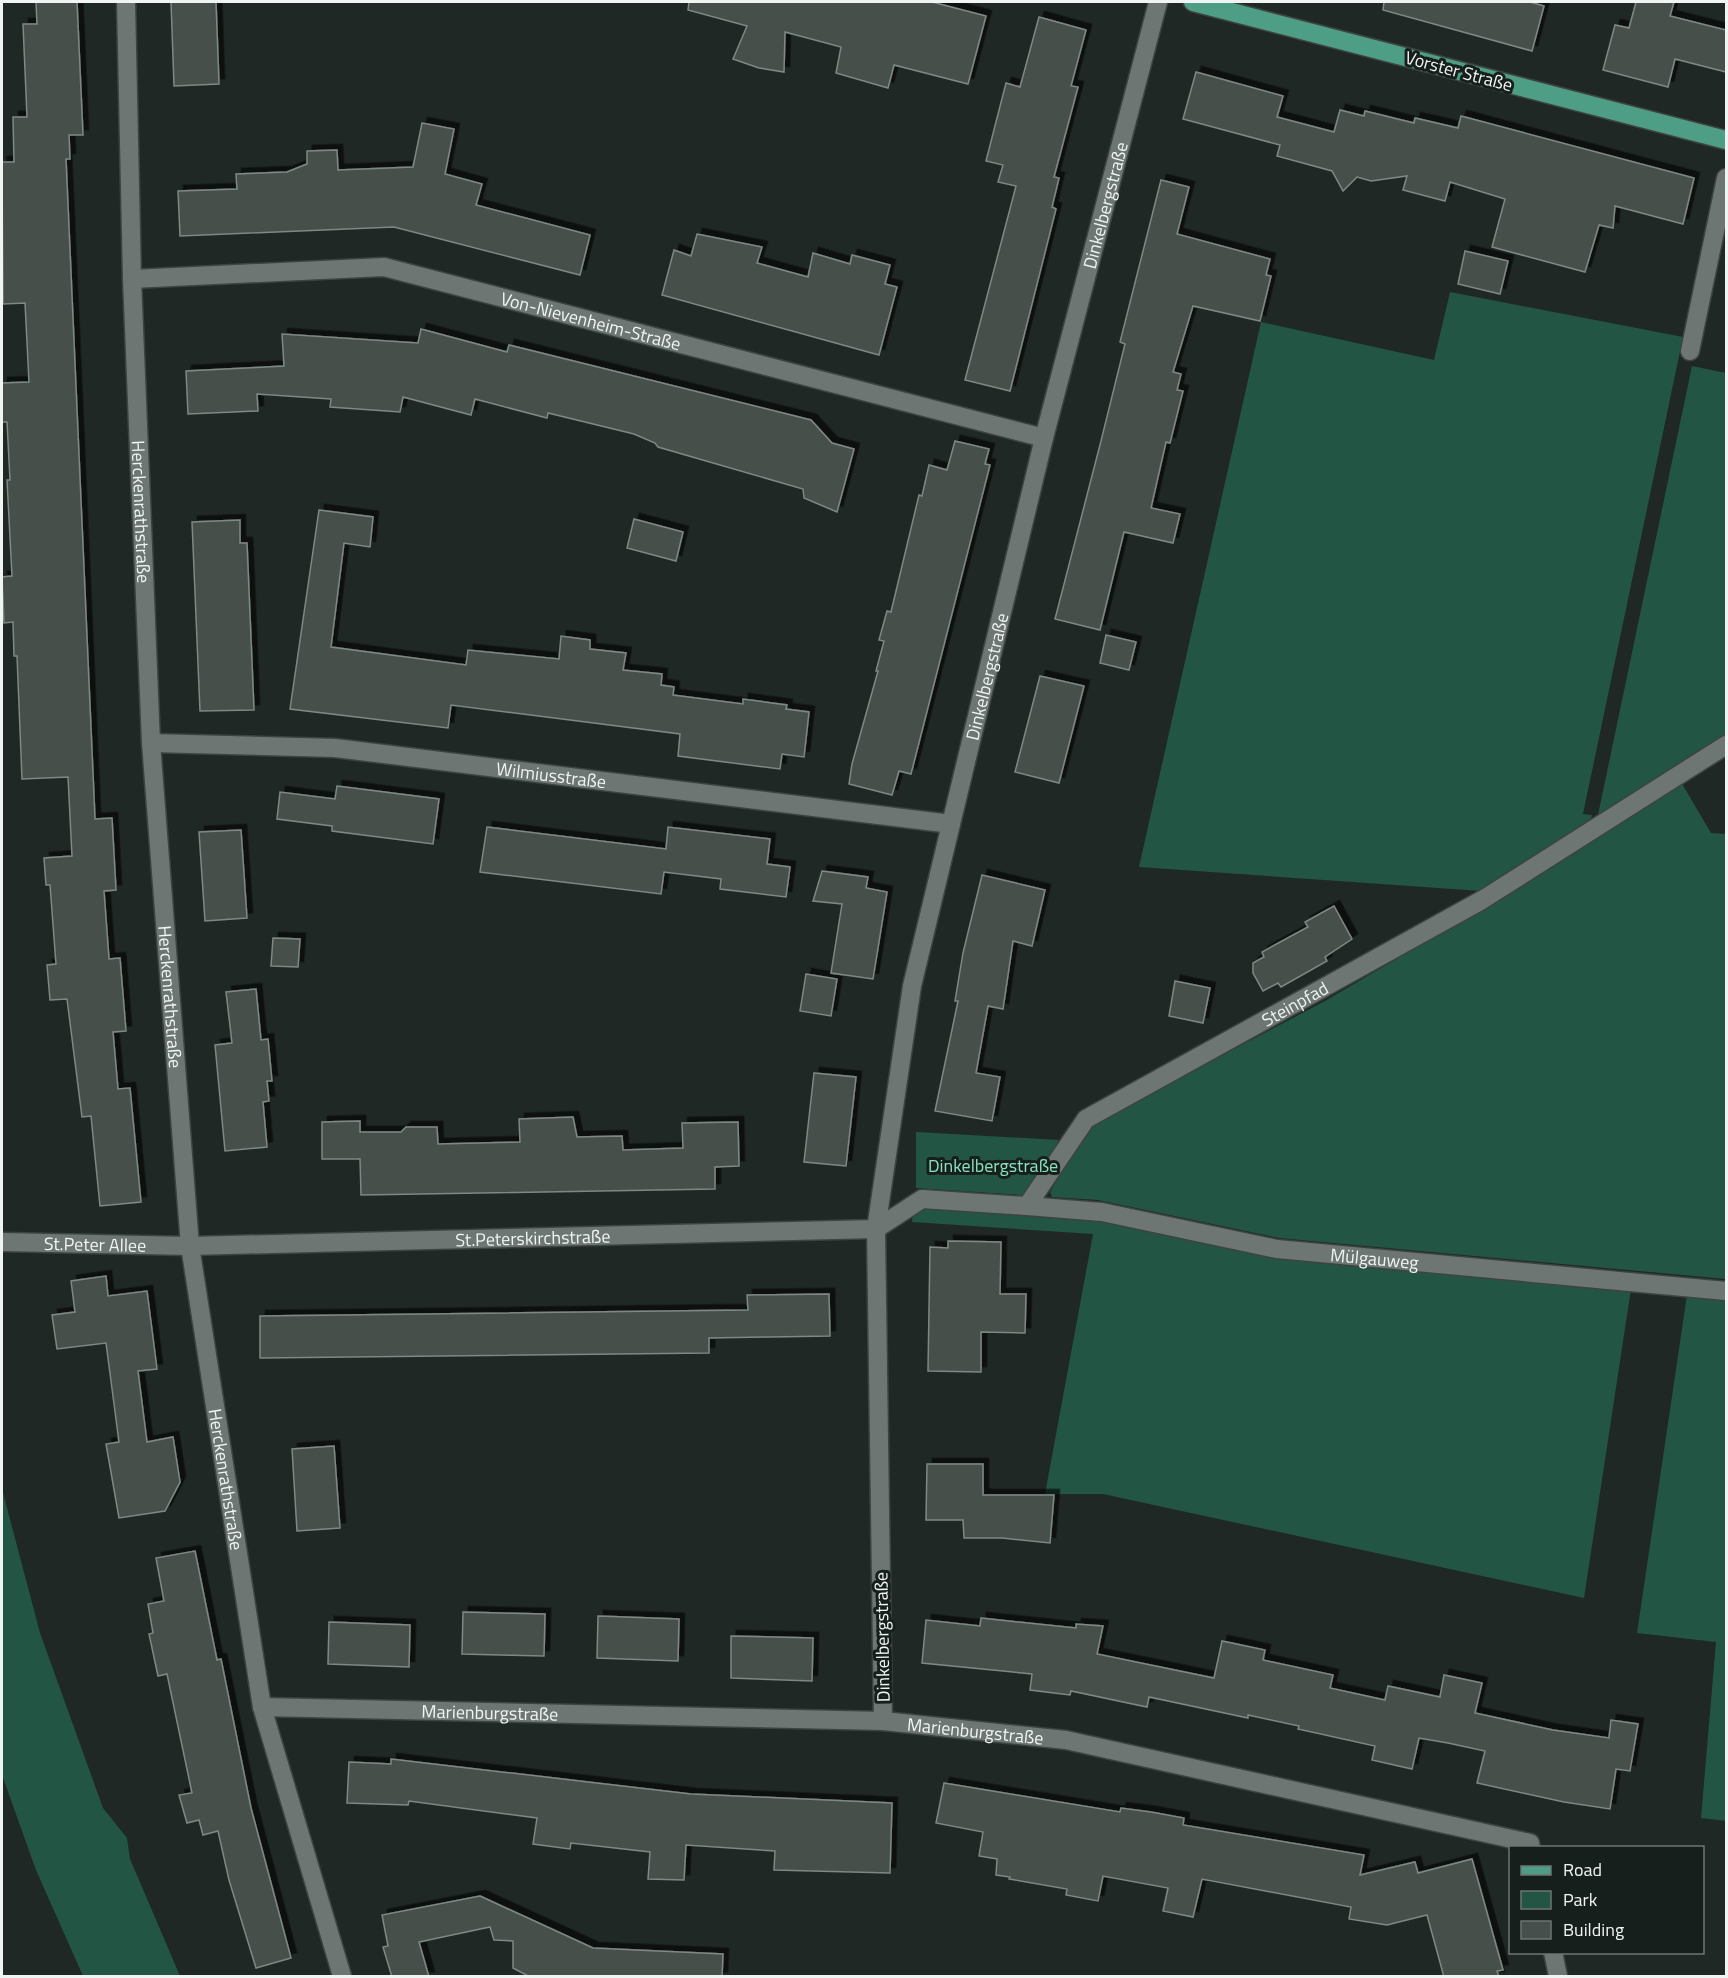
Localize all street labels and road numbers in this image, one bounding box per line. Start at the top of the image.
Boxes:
street label: Vorster Straße [1402,44,1516,98]
street label: Dinkelbergstraße [1075,139,1134,272]
street label: Von-Nievenheim-Straße [498,284,684,357]
street label: Herckenrathstraße [125,440,158,584]
street label: Dinkelbergstraße [958,610,1015,743]
street label: Wilmiusstraße [495,755,608,795]
street label: Herckenrathstraße [152,925,190,1069]
street label: Steinpfad [1256,974,1333,1033]
street label: St.Peterskirchstraße [455,1222,611,1253]
street label: St.Peter Allee [44,1229,146,1259]
street label: Mülgauweg [1329,1241,1420,1276]
street label: Herckenrathstraße [202,1407,251,1552]
street label: Dinkelbergstraße [867,1572,897,1702]
street label: Marienburgstraße [421,1697,559,1727]
street label: Marienburgstraße [906,1710,1045,1751]

